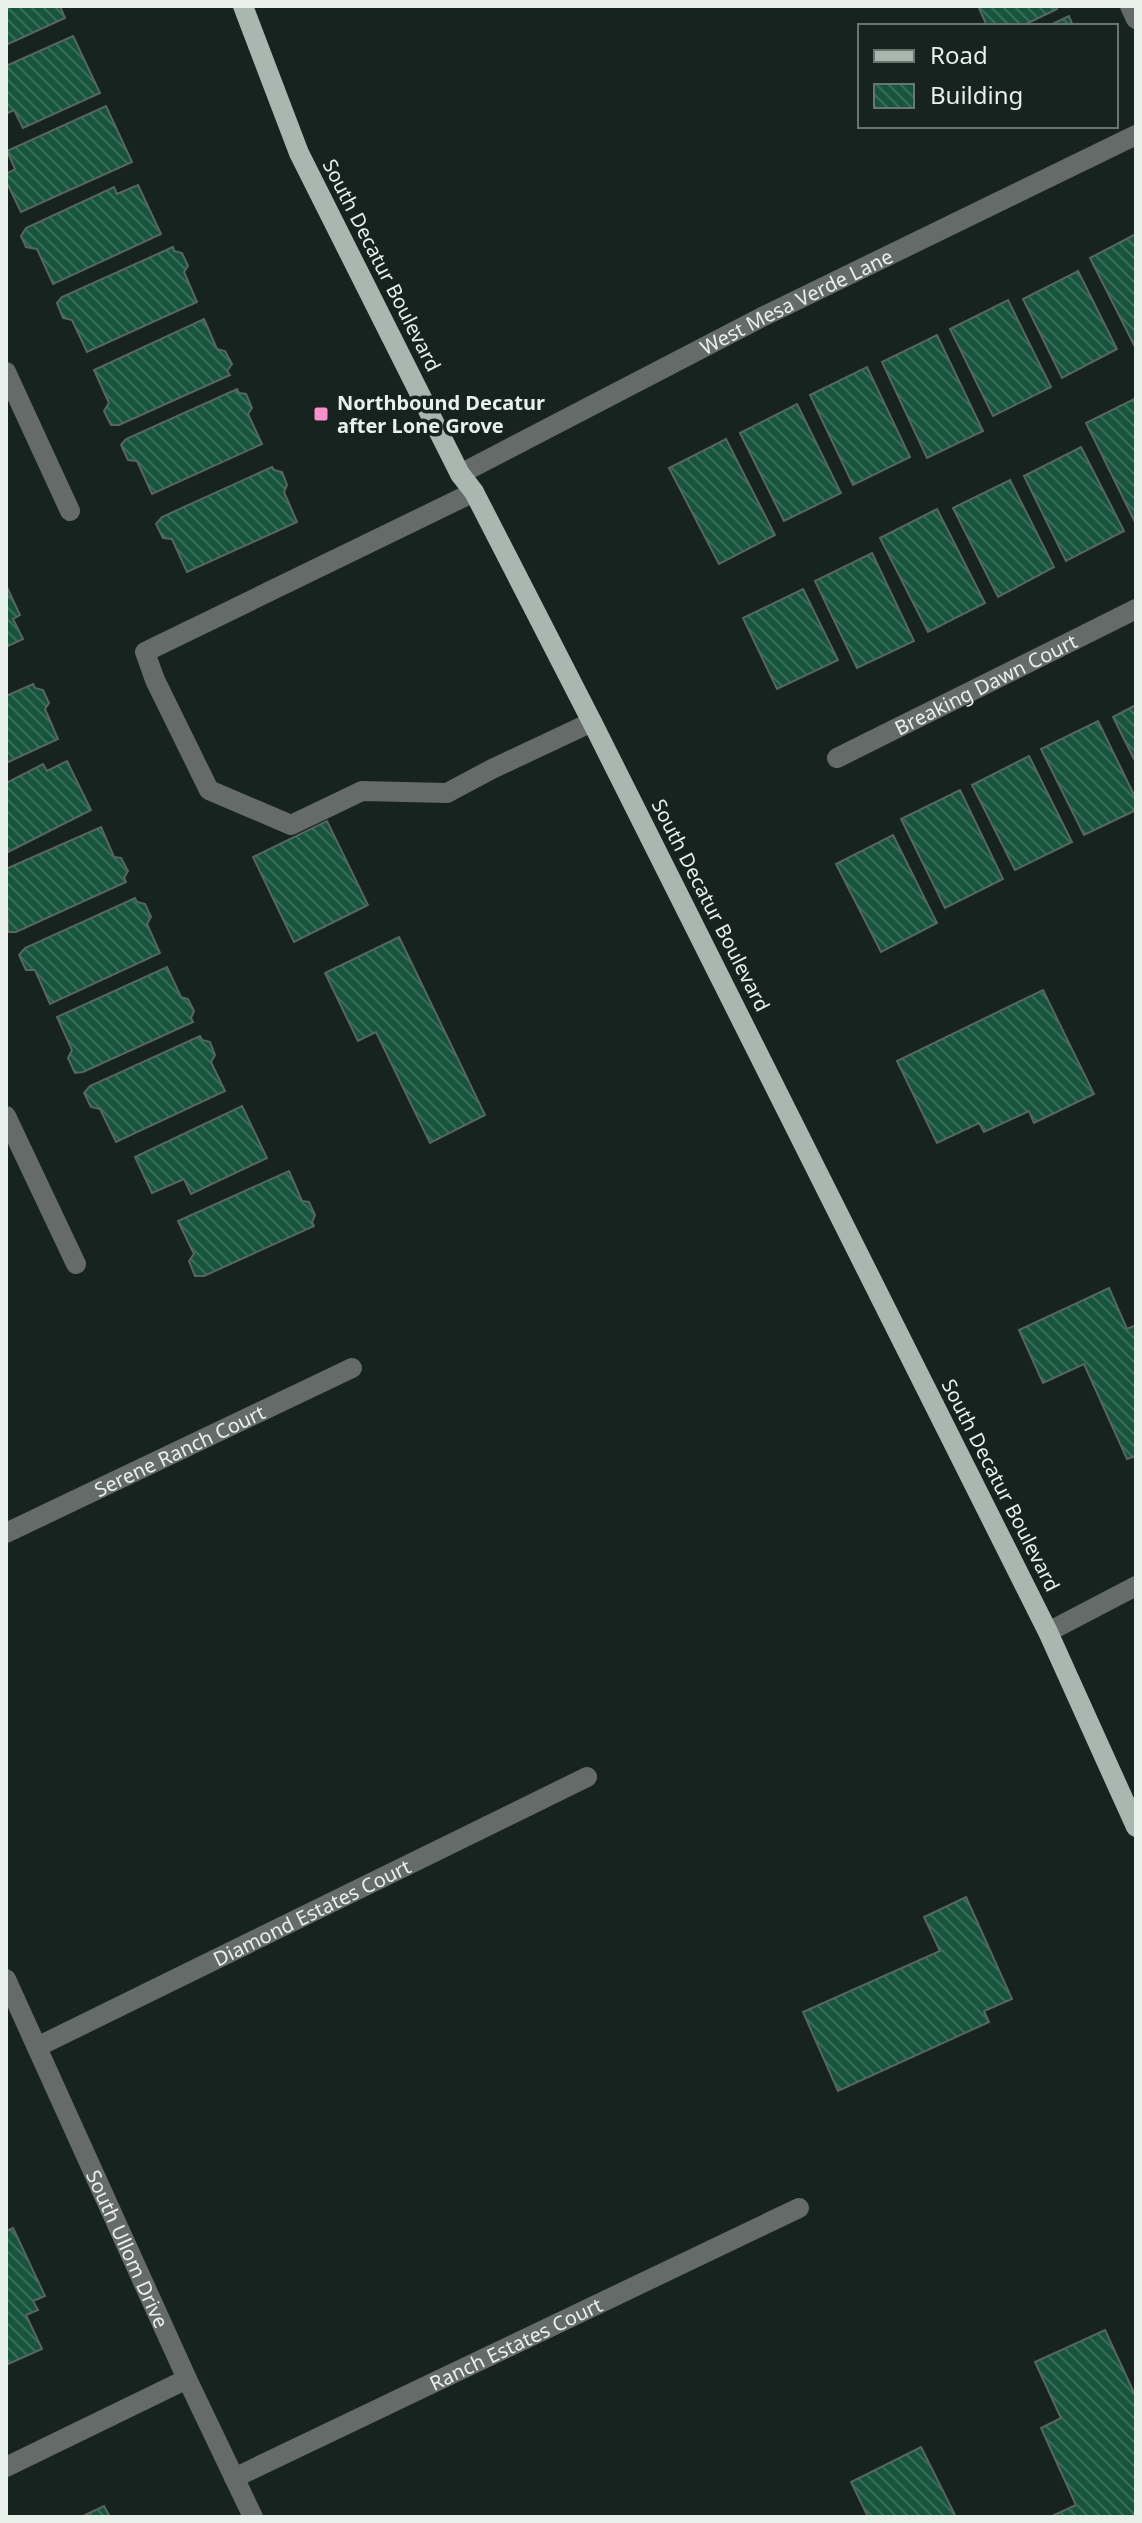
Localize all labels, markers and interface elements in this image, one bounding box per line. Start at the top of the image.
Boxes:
legend [858,24,1118,128]
text: Road [930,38,988,71]
text: Building [930,78,1023,111]
street label: South Decatur Boulevard [317,154,447,376]
street label: West Mesa Verde Lane [695,242,897,360]
place label: Northbound Decatur after Lone Grove [337,389,545,439]
marker: Northbound Decatur after Lone Grove [312,405,330,423]
street label: Breaking Dawn Court [890,627,1082,741]
street label: South Decatur Boulevard [646,794,776,1016]
street label: South Decatur Boulevard [936,1374,1066,1596]
street label: Serene Ranch Court [89,1398,269,1503]
street label: Diamond Estates Court [208,1852,415,1972]
street label: South Ullom Drive [81,2165,176,2332]
street label: Ranch Estates Court [425,2291,606,2396]

